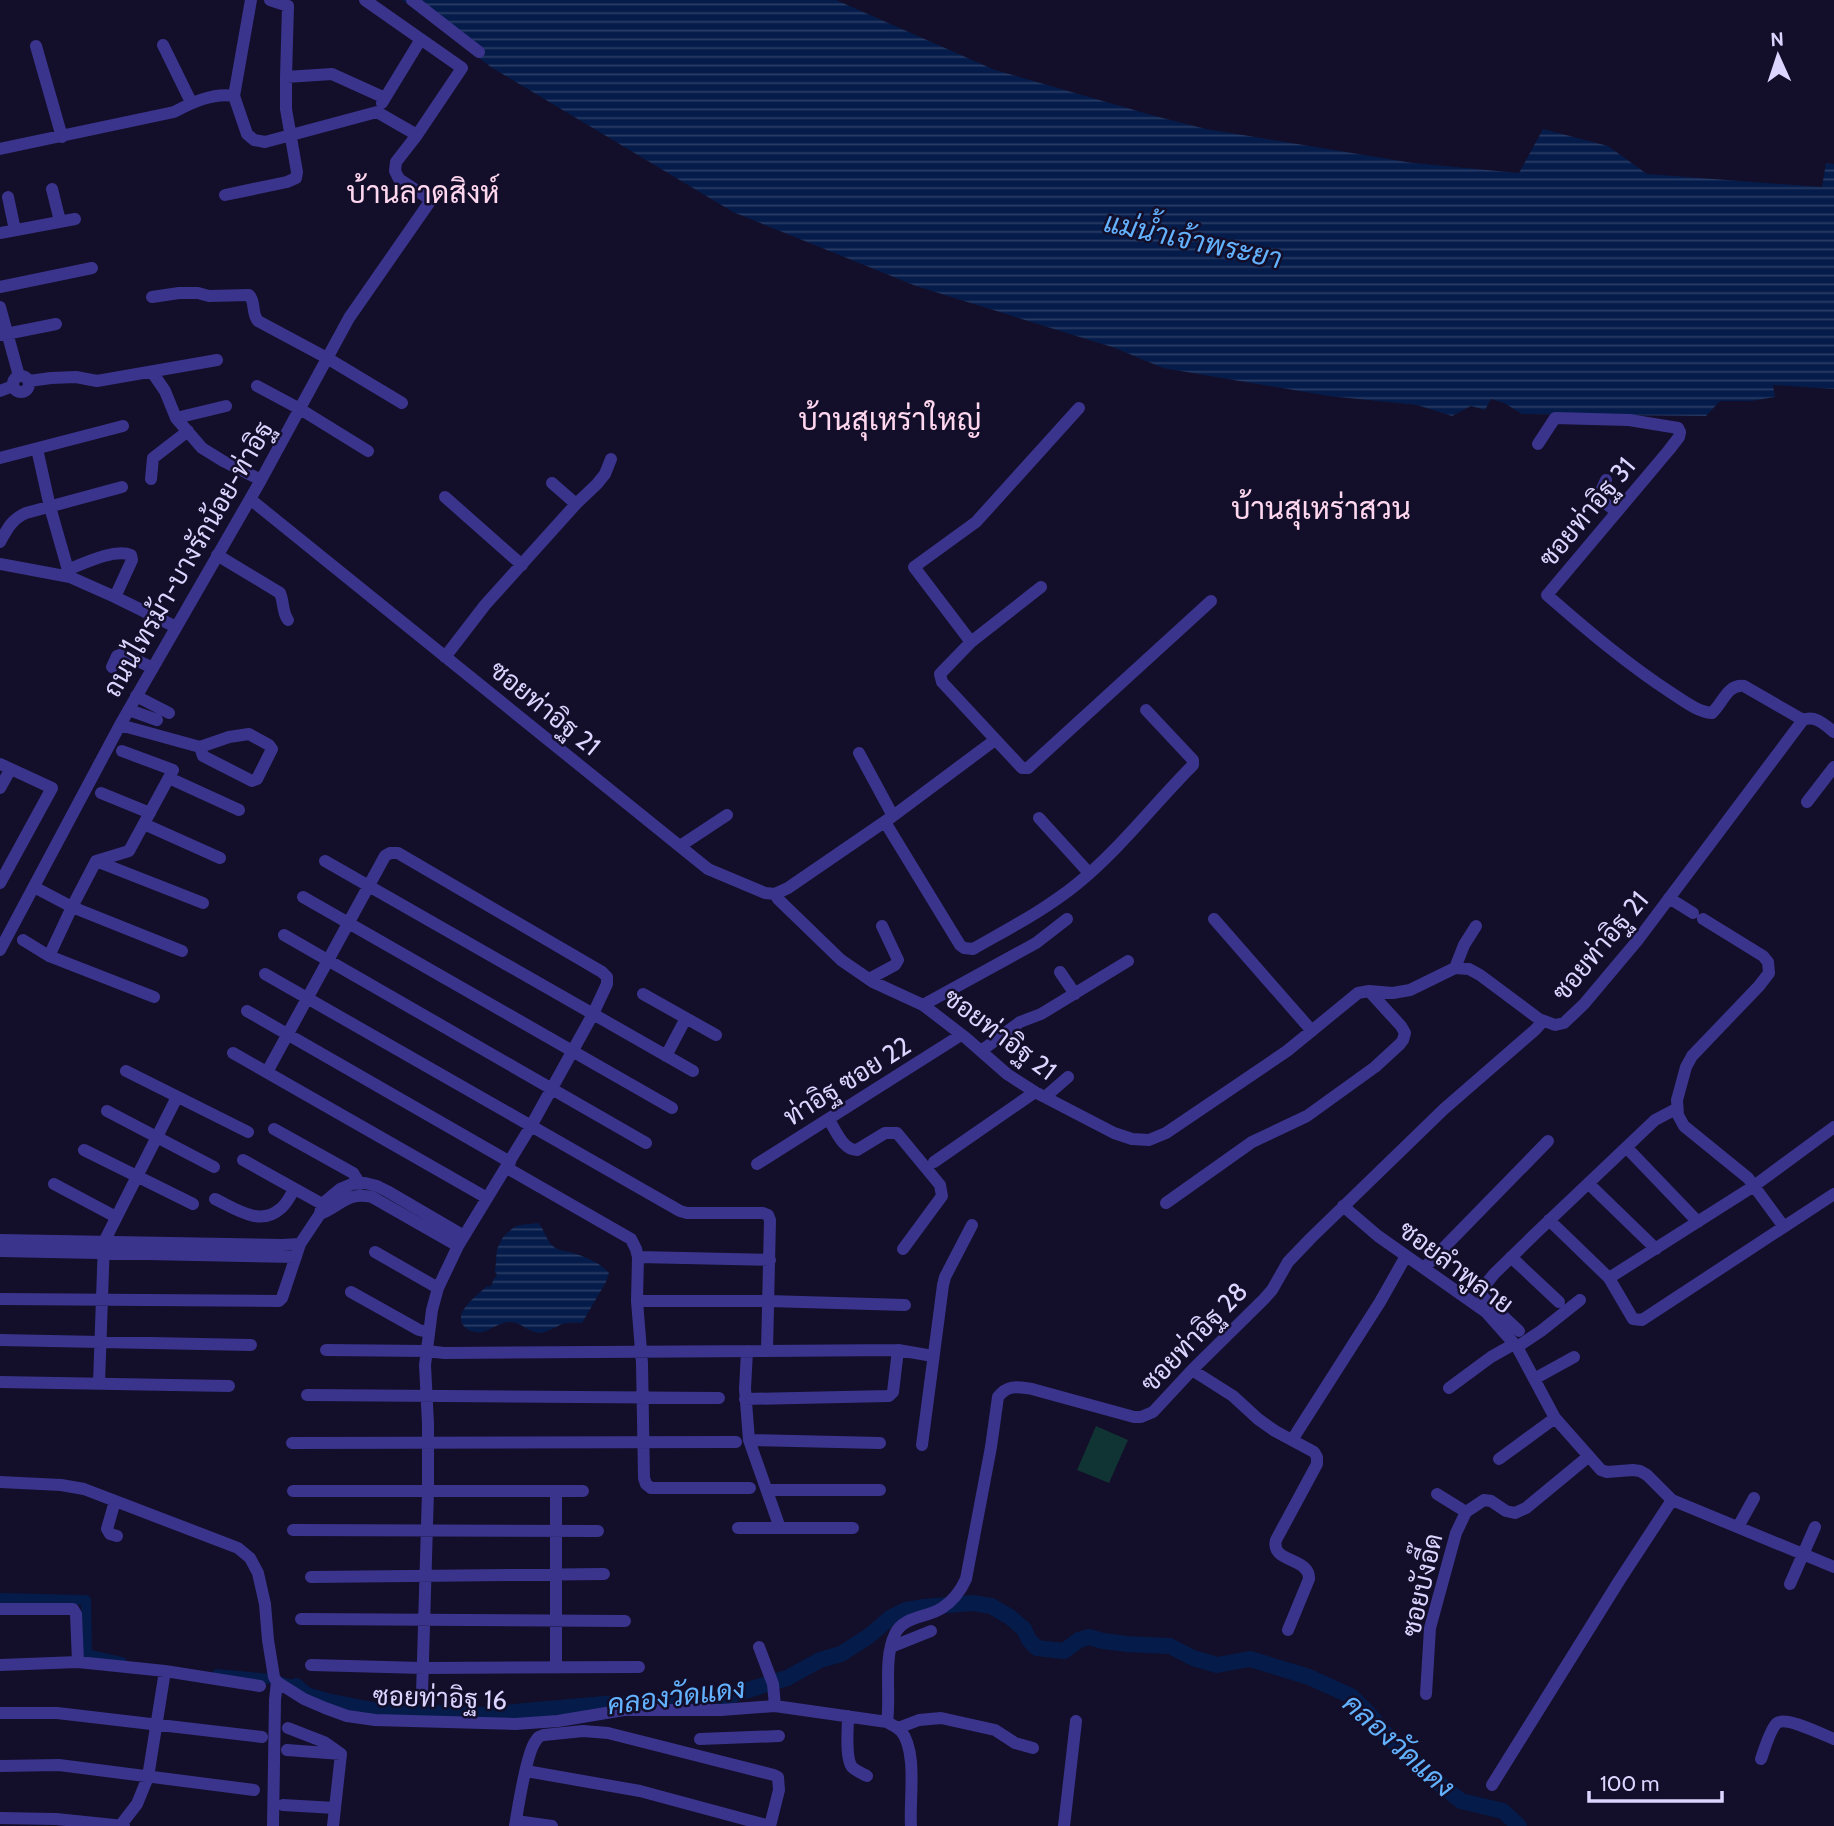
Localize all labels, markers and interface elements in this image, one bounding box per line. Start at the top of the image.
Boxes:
north arrow [1743,21,1813,91]
text: N [1770,28,1784,51]
district label: บ้านลาดสิงห์ [347,172,499,211]
water label: แม่น้ำเจ้าพระยา [1101,198,1286,275]
district label: บ้านสุเหร่าใหญ่ [798,399,982,441]
street label: ถนนไทรม้า-บางรักน้อย-ท่าอิฐ [96,415,282,704]
street label: ซอยท่าอิฐ 31 [1532,451,1644,575]
district label: บ้านสุเหร่าสวน [1231,488,1411,530]
street label: ซอยท่าอิฐ 21 [482,654,607,764]
street label: ซอยท่าอิฐ 21 [1545,885,1657,1009]
street label: ซอยท่าอิฐ 21 [936,981,1063,1088]
street label: ท่าอิฐ ซอย 22 [777,1029,918,1134]
street label: ซอยลำพูลาย [1391,1214,1520,1322]
street label: ซอยท่าอิฐ 28 [1134,1275,1256,1400]
street label: ซอยบังอี๊ด [1388,1528,1449,1640]
water label: คลองวัดแดง [605,1670,747,1721]
street label: ซอยท่าอิฐ 16 [372,1680,508,1718]
water label: คลองวัดแดง [1336,1685,1463,1804]
scale bar [1589,1759,1722,1803]
text: 100 m [1600,1771,1659,1796]

